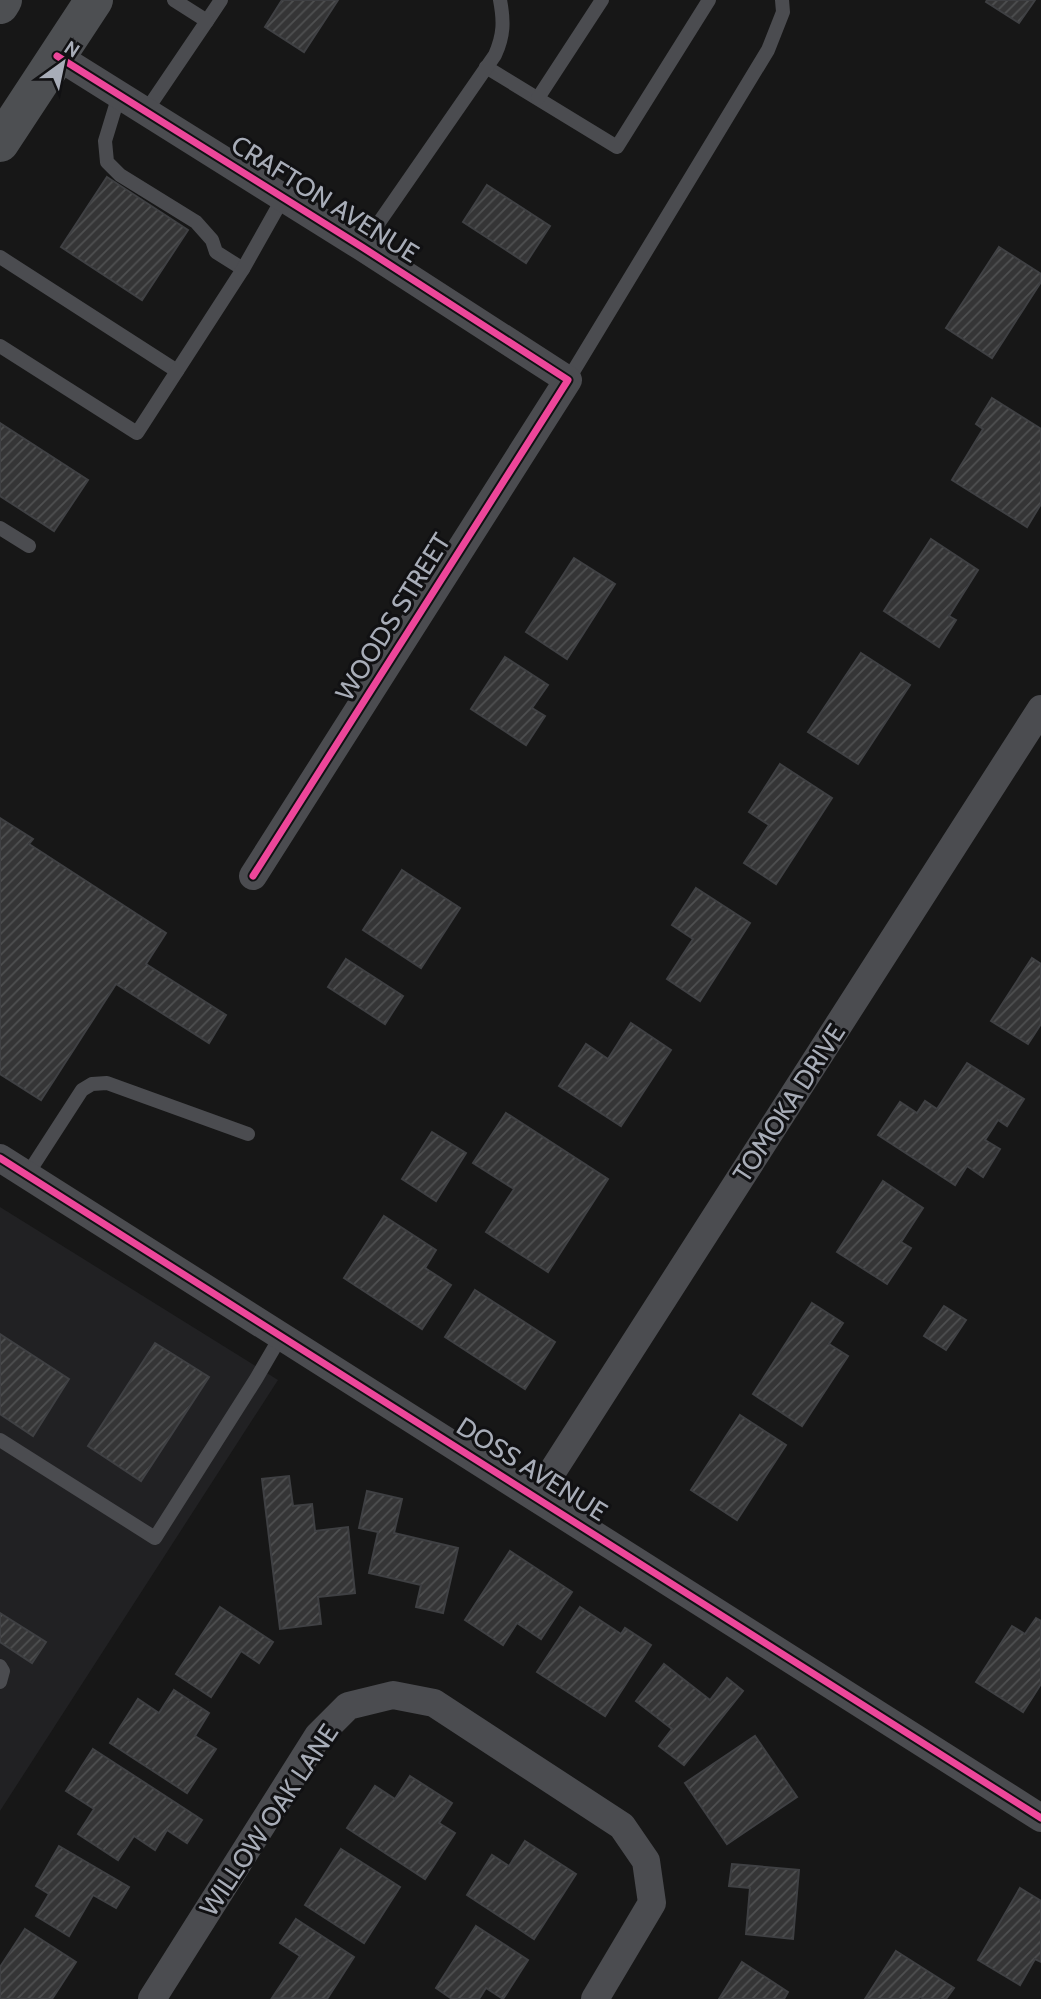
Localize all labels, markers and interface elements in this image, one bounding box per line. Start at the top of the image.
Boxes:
north arrow [28,28,98,98]
text: N [60,36,84,62]
street label: CRAFTON AVENUE [225,128,425,270]
street label: WOODS STREET [329,527,457,707]
street label: TOMOKA DRIVE [726,1018,852,1188]
street label: DOSS AVENUE [451,1410,613,1528]
street label: WILLOW OAK LANE [193,1718,345,1922]

